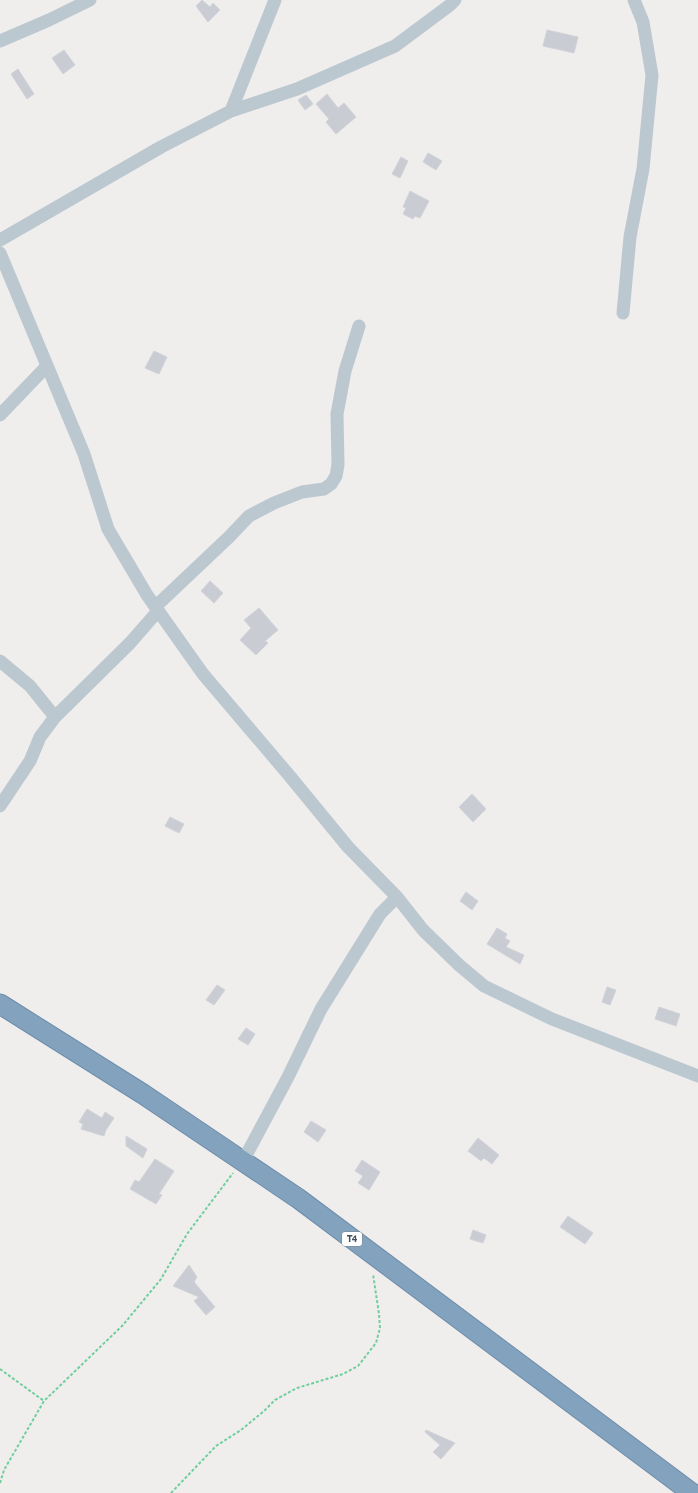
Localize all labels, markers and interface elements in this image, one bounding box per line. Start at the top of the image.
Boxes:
road number: T4 [342,1232,362,1246]

